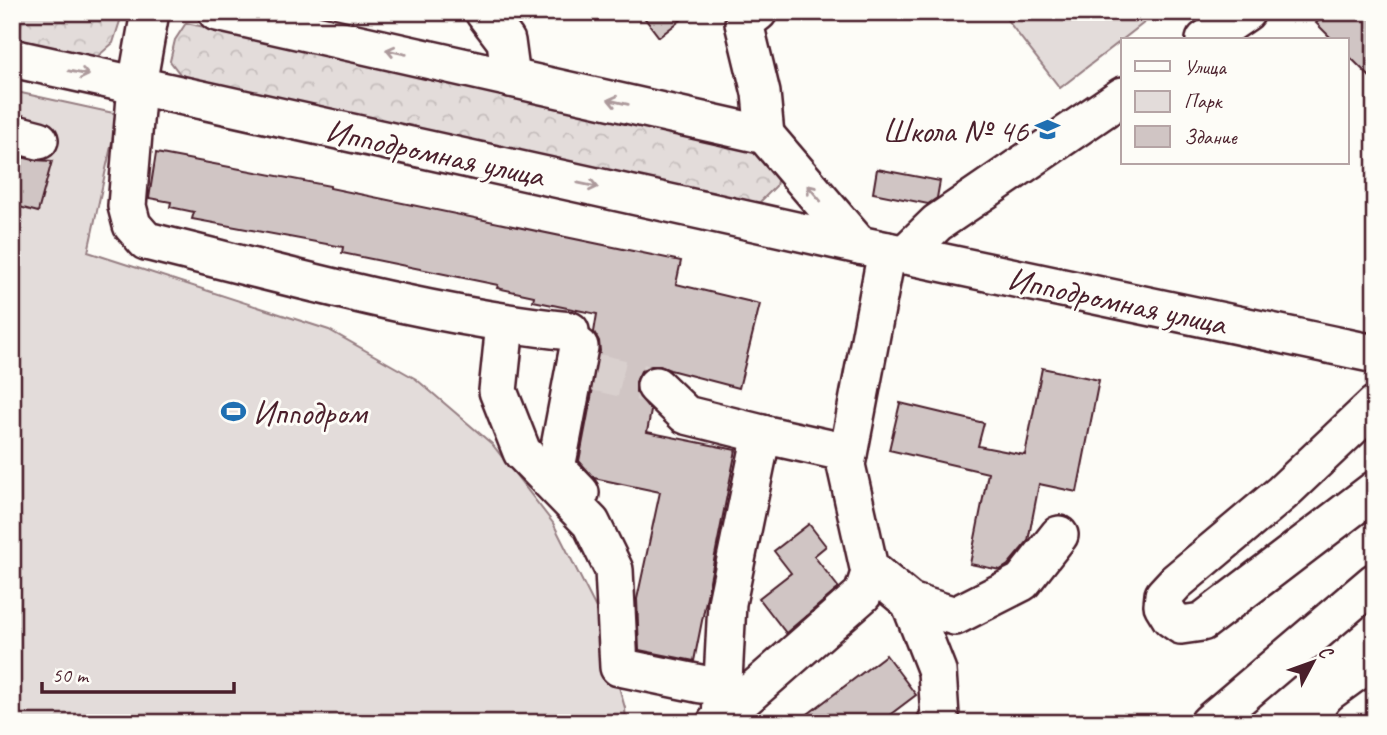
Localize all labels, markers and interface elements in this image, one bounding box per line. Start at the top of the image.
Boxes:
legend [1121,38,1348,164]
one-way arrow [385,45,408,59]
text: Улица [1184,54,1227,80]
one-way arrow [67,66,90,80]
text: Парк [1184,88,1224,114]
one-way arrow [607,95,630,108]
street label: Ипподромная улица [322,109,550,197]
place label: Школа № 46 [882,110,1029,152]
school or university icon: Школа № 46 [1034,116,1062,144]
text: Здание [1184,124,1238,150]
one-way arrow [576,179,599,193]
one-way arrow [807,185,822,203]
street label: Ипподромная улица [1004,257,1232,345]
place label: Ипподром [253,392,369,434]
sports icon: Ипподром [219,398,247,426]
north arrow [1278,626,1348,696]
text: С [1313,640,1339,665]
scale bar [42,651,234,695]
text: 50 m [52,662,90,688]

